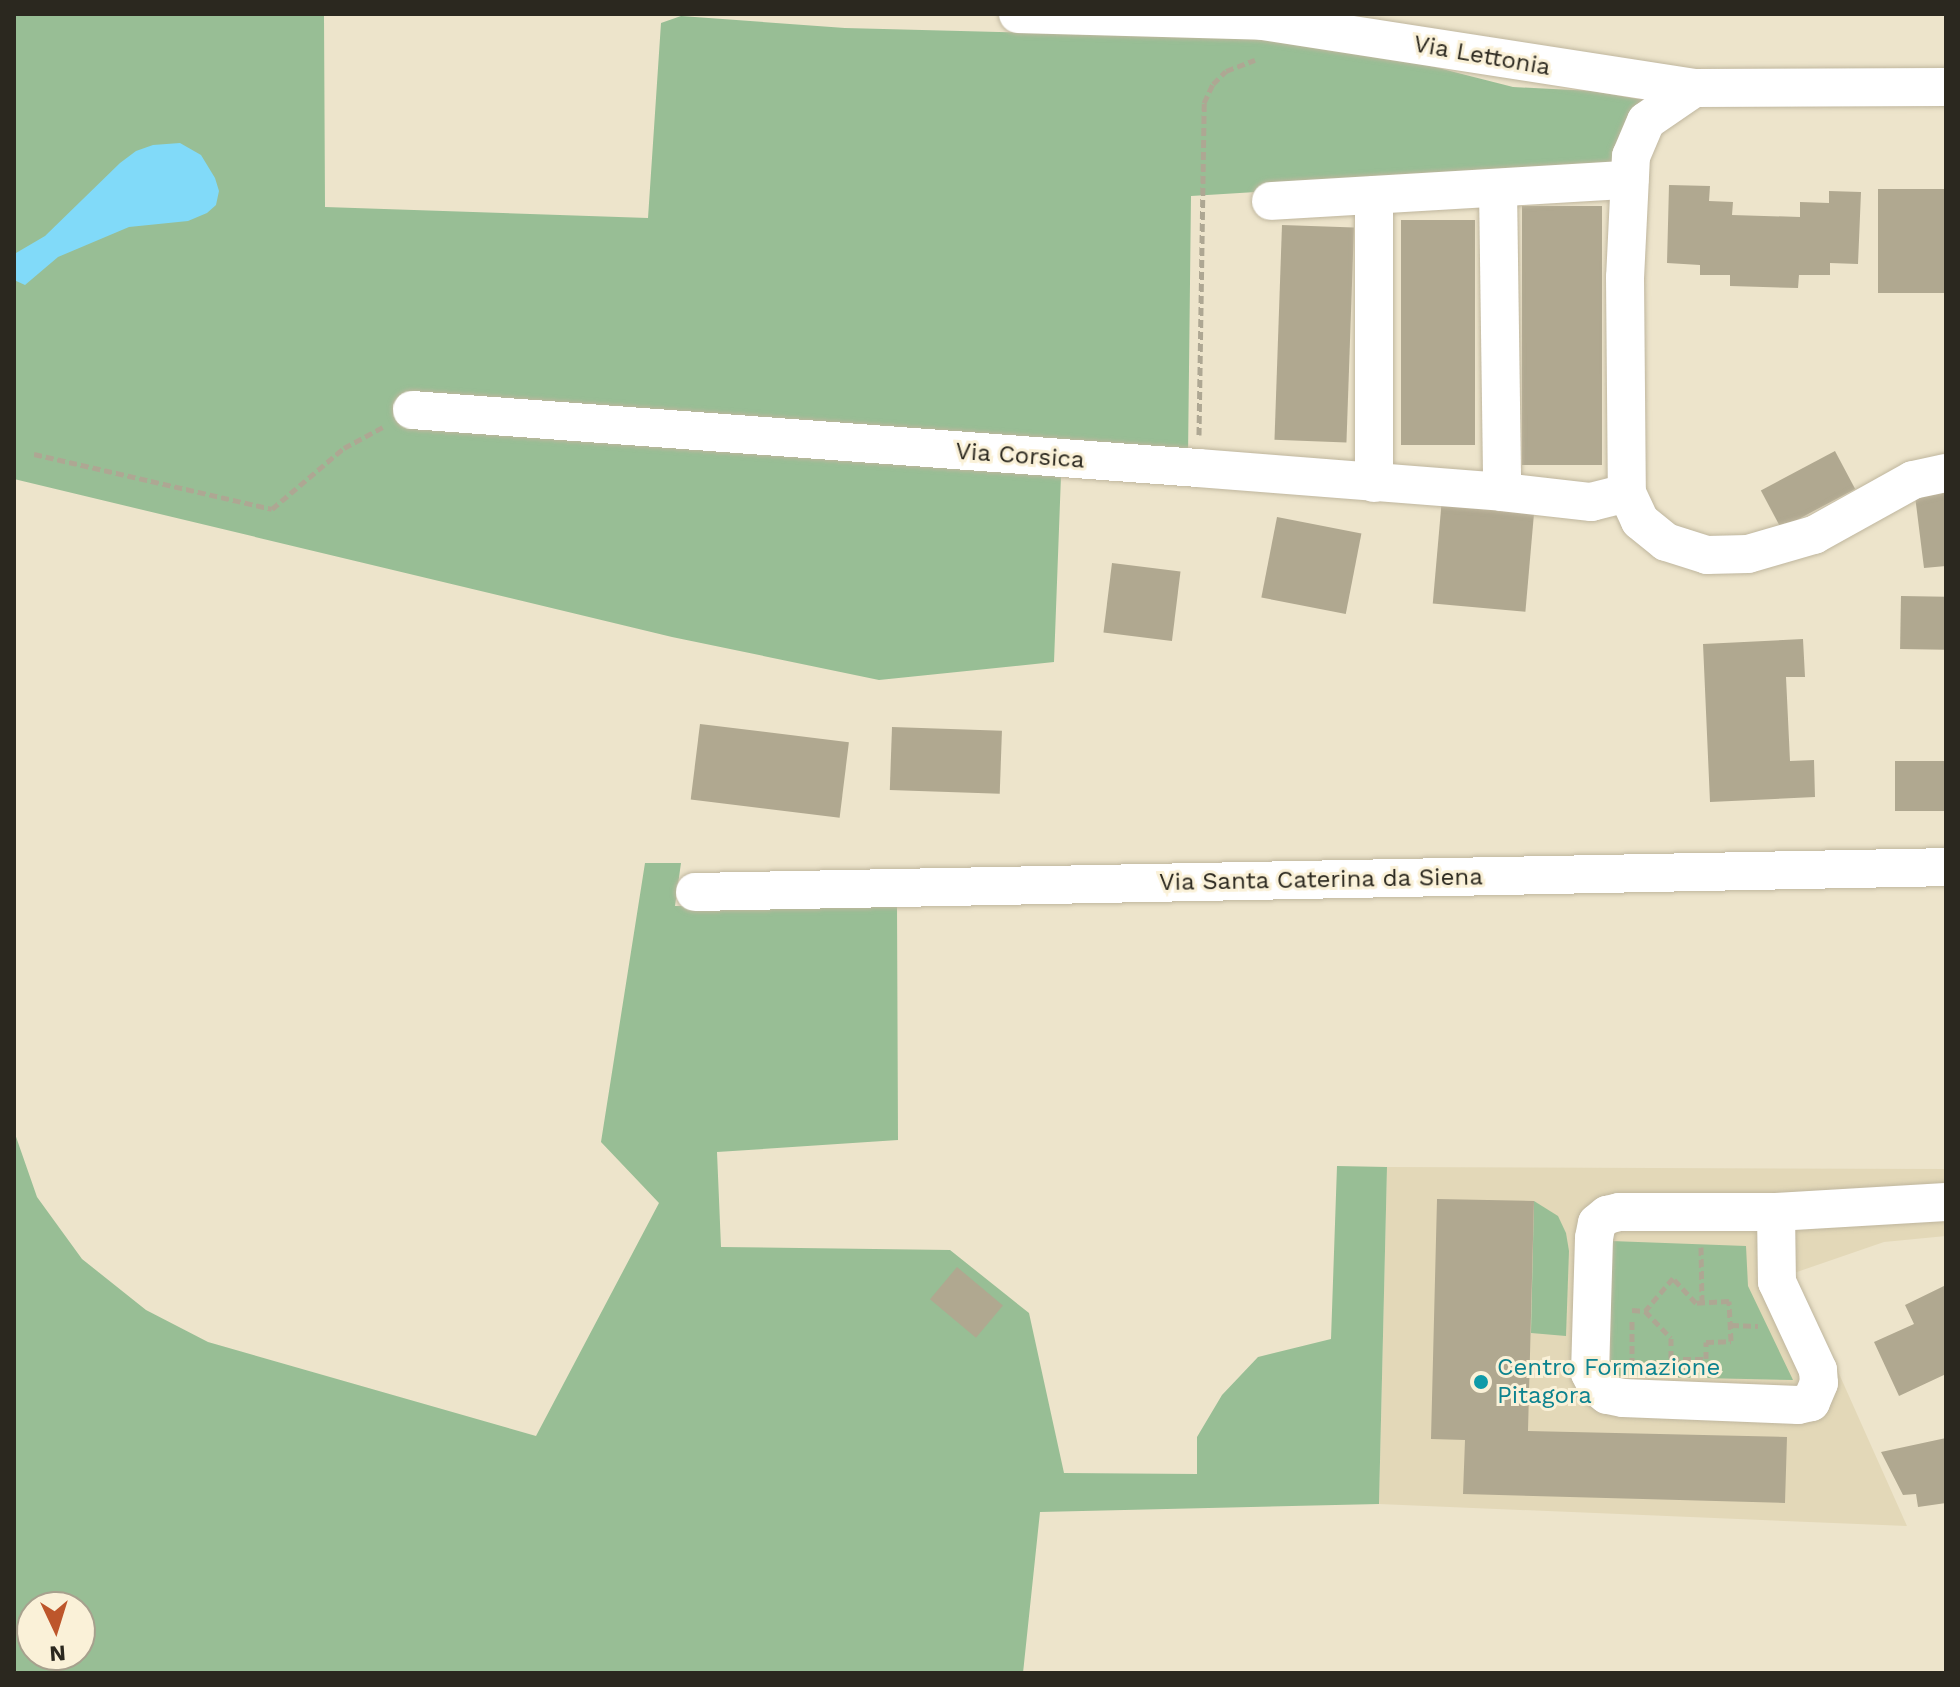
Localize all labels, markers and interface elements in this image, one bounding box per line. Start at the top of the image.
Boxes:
street label: Via Lettonia [1411,30,1553,82]
street label: Via Corsica [954,437,1086,475]
street label: Via Santa Caterina da Siena [1158,863,1484,897]
place label: Centro Formazione Pitagora [1497,1354,1720,1410]
marker: Centro Formazione Pitagora [1472,1373,1490,1391]
north arrow [16,1591,96,1671]
text: N [49,1640,67,1666]

